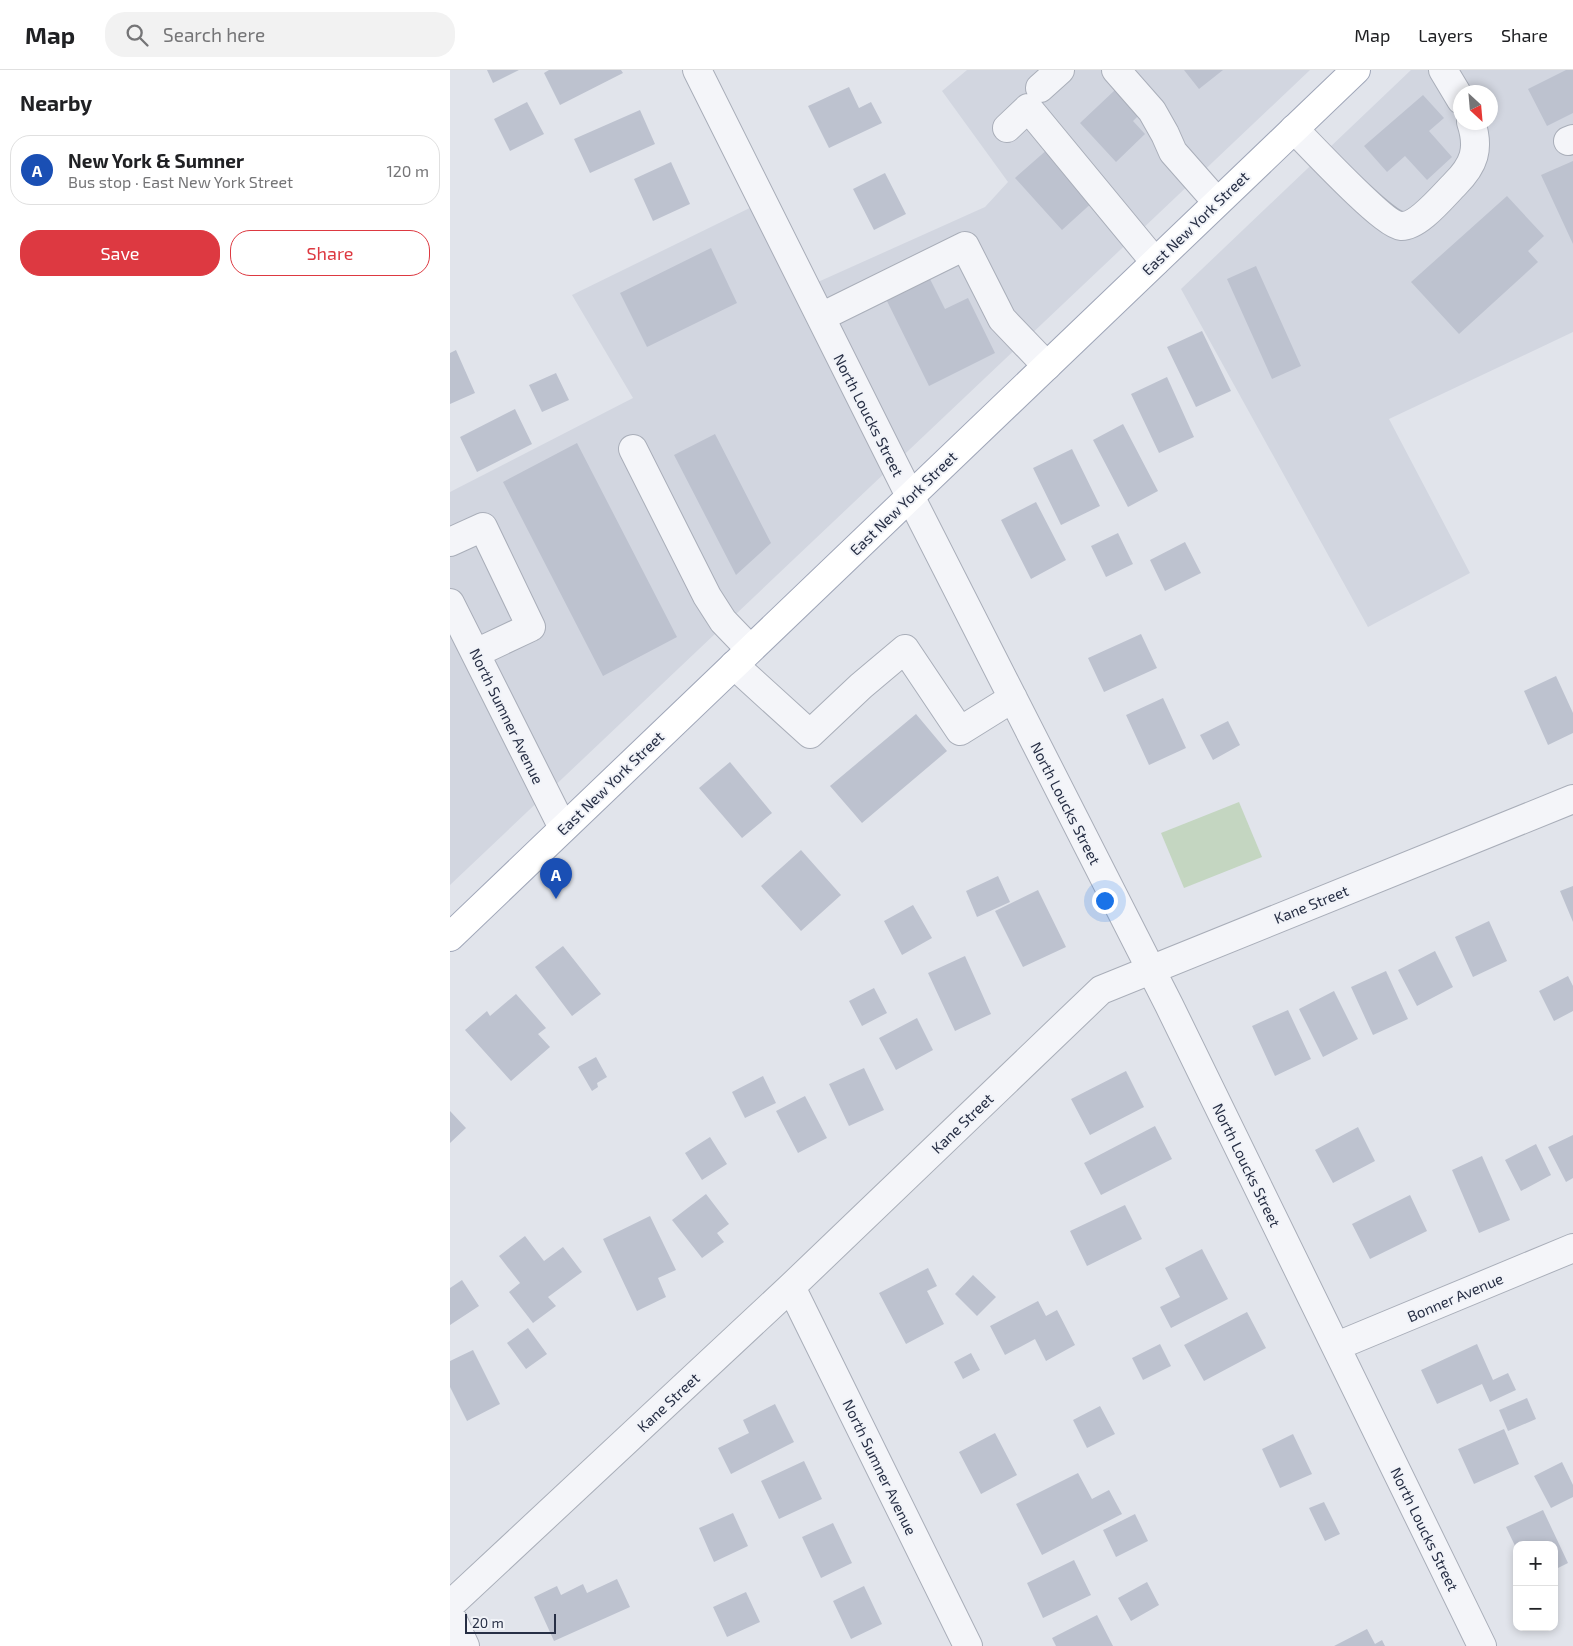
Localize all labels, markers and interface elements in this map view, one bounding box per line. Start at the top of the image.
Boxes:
search box [105,12,455,57]
text: Map [25,20,75,49]
icon: search [123,21,151,49]
text: Search here [163,23,265,46]
text: Map [1354,24,1390,46]
text: Layers [1418,24,1473,46]
text: Share [1501,24,1548,46]
north arrow [1453,85,1498,130]
text: Nearby [20,90,92,115]
text: New York & Sumner [68,149,244,172]
text: A [32,161,42,180]
text: 120 m [386,161,429,180]
street label: East New York Street [1138,167,1252,279]
text: Bus stop · East New York Street [68,172,293,191]
button: Save [20,230,220,276]
button: Share [230,230,430,276]
street label: North Loucks Street [830,351,908,480]
street label: East New York Street [846,447,960,559]
street label: North Sumner Avenue [466,645,548,787]
street label: East New York Street [553,727,667,839]
street label: North Loucks Street [1027,739,1105,868]
pin: A [540,858,572,899]
street label: Kane Street [1271,881,1351,927]
your location [1092,888,1118,914]
street label: Kane Street [927,1089,997,1157]
street label: North Loucks Street [1209,1100,1285,1230]
street label: Bonner Avenue [1404,1269,1506,1325]
street label: Kane Street [633,1368,703,1435]
street label: North Sumner Avenue [839,1396,921,1538]
street label: North Loucks Street [1387,1464,1463,1594]
map controls [1513,1541,1558,1631]
button: + [1513,1541,1558,1586]
button: − [1513,1586,1558,1631]
scale bar [465,1611,556,1634]
text: 20 m [472,1614,504,1631]

